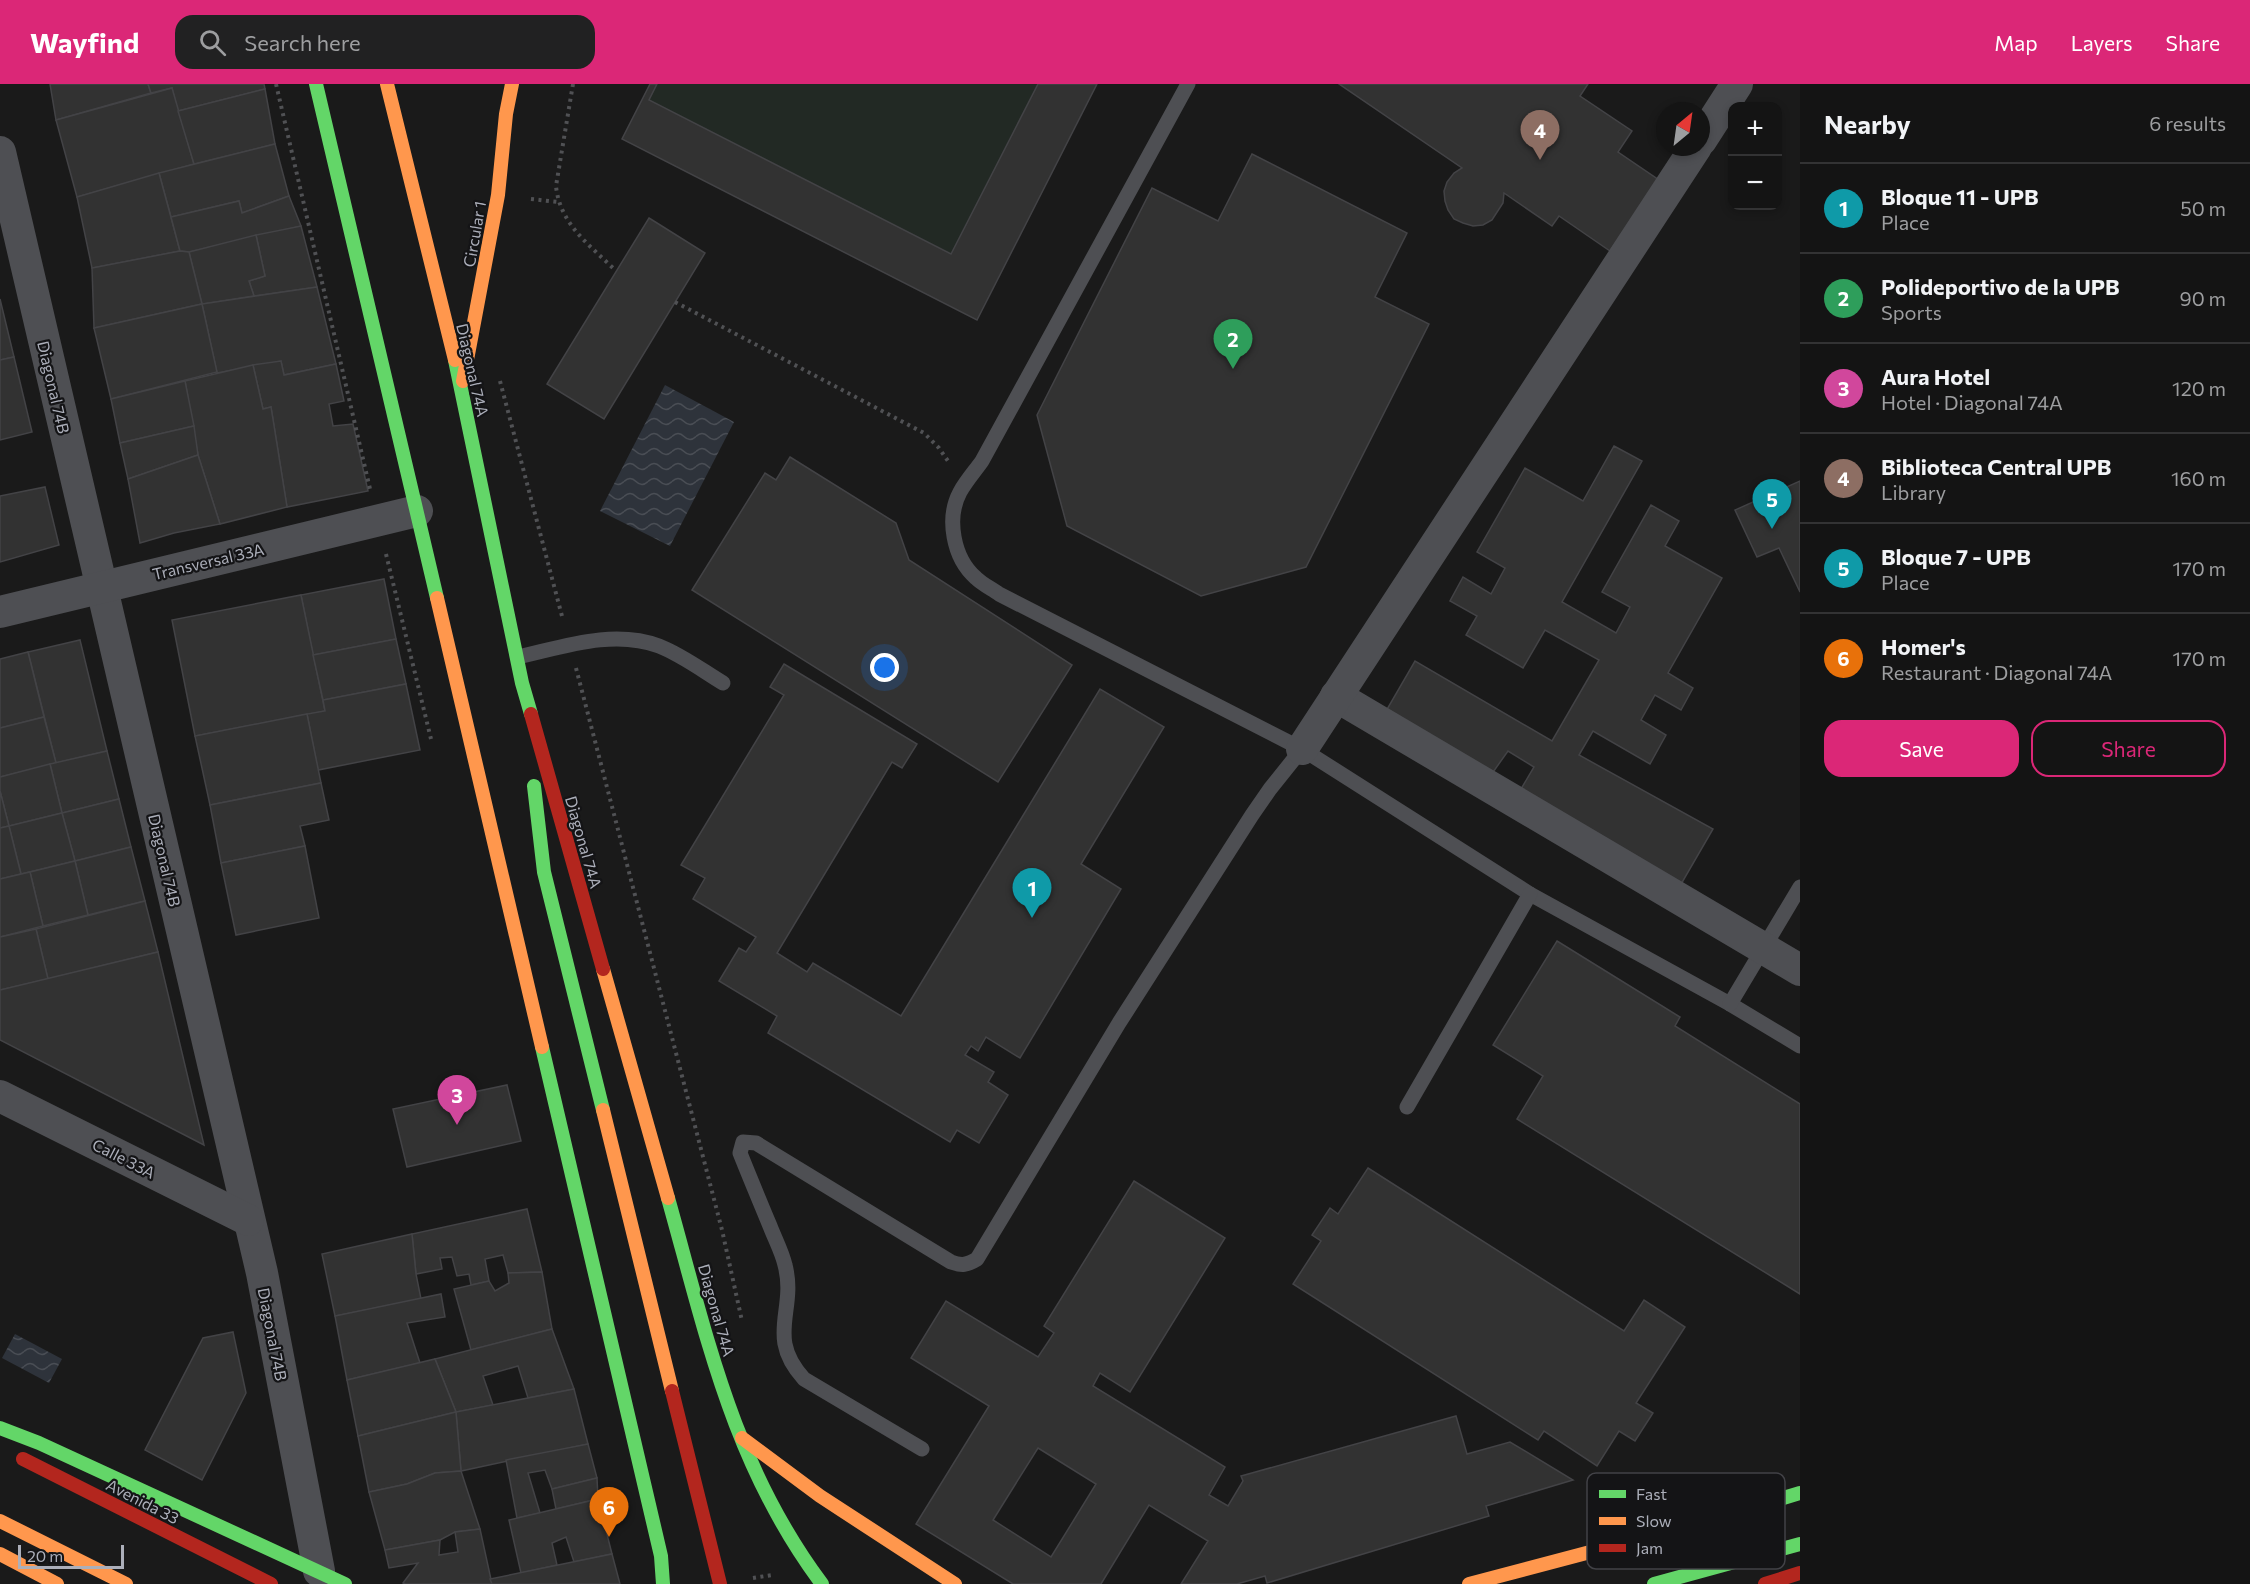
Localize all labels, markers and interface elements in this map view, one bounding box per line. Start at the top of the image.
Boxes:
search box [175,15,595,69]
text: Wayfind [30,25,139,59]
icon: search [196,26,229,59]
text: Search here [244,29,361,56]
text: Map [1994,30,2038,55]
text: Layers [2071,30,2133,55]
text: Share [2166,30,2220,55]
north arrow [1656,102,1710,156]
map controls [1728,102,1782,210]
button: + [1728,102,1782,156]
text: Nearby [1824,108,1911,139]
pin: 4 [1520,110,1560,160]
text: 6 results [2149,111,2226,135]
button: − [1728,156,1782,210]
text: Bloque 11 - UPB [1881,183,2039,210]
text: 1 [1839,196,1848,220]
text: 50 m [2180,196,2226,220]
street label: Circular 1 [459,199,489,269]
text: Place [1881,210,1930,234]
text: Polideportivo de la UPB [1881,273,2120,300]
text: 2 [1838,286,1849,310]
text: 90 m [2180,286,2226,310]
text: Sports [1881,300,1942,324]
pin: 2 [1214,320,1252,369]
street label: Diagonal 74A [453,322,493,418]
street label: Diagonal 74B [34,339,74,435]
text: Aura Hotel [1881,363,1990,390]
text: 3 [1838,376,1849,400]
text: 120 m [2172,376,2226,400]
text: Hotel · Diagonal 74A [1881,390,2063,414]
text: Biblioteca Central UPB [1881,453,2111,480]
text: 4 [1837,466,1850,490]
text: 160 m [2171,466,2226,490]
pin: 5 [1752,480,1792,529]
text: Library [1881,480,1946,504]
street label: Transversal 33A [150,539,266,583]
text: Bloque 7 - UPB [1881,543,2031,570]
text: 5 [1838,556,1849,580]
text: 170 m [2173,556,2226,580]
text: Place [1881,570,1930,594]
text: Homer's [1881,633,1966,660]
text: 6 [1837,646,1850,670]
text: 170 m [2173,646,2226,670]
your location [870,653,899,682]
text: Restaurant · Diagonal 74A [1881,660,2112,684]
button: Save [1824,720,2019,777]
button: Share [2031,720,2226,777]
street label: Diagonal 74A [562,794,606,890]
street label: Diagonal 74B [145,812,185,908]
pin: 1 [1012,868,1052,918]
pin: 3 [438,1076,476,1125]
street label: Calle 33A [89,1134,159,1182]
street label: Diagonal 74A [695,1262,739,1358]
street label: Diagonal 74B [255,1286,291,1382]
legend [1587,1473,1785,1569]
street label: Avenida 33 [104,1475,182,1527]
text: Fast [1636,1484,1667,1503]
pin: 6 [590,1488,628,1537]
text: Slow [1636,1511,1672,1530]
text: Jam [1636,1538,1663,1557]
scale bar [18,1542,124,1570]
text: 20 m [27,1546,63,1565]

